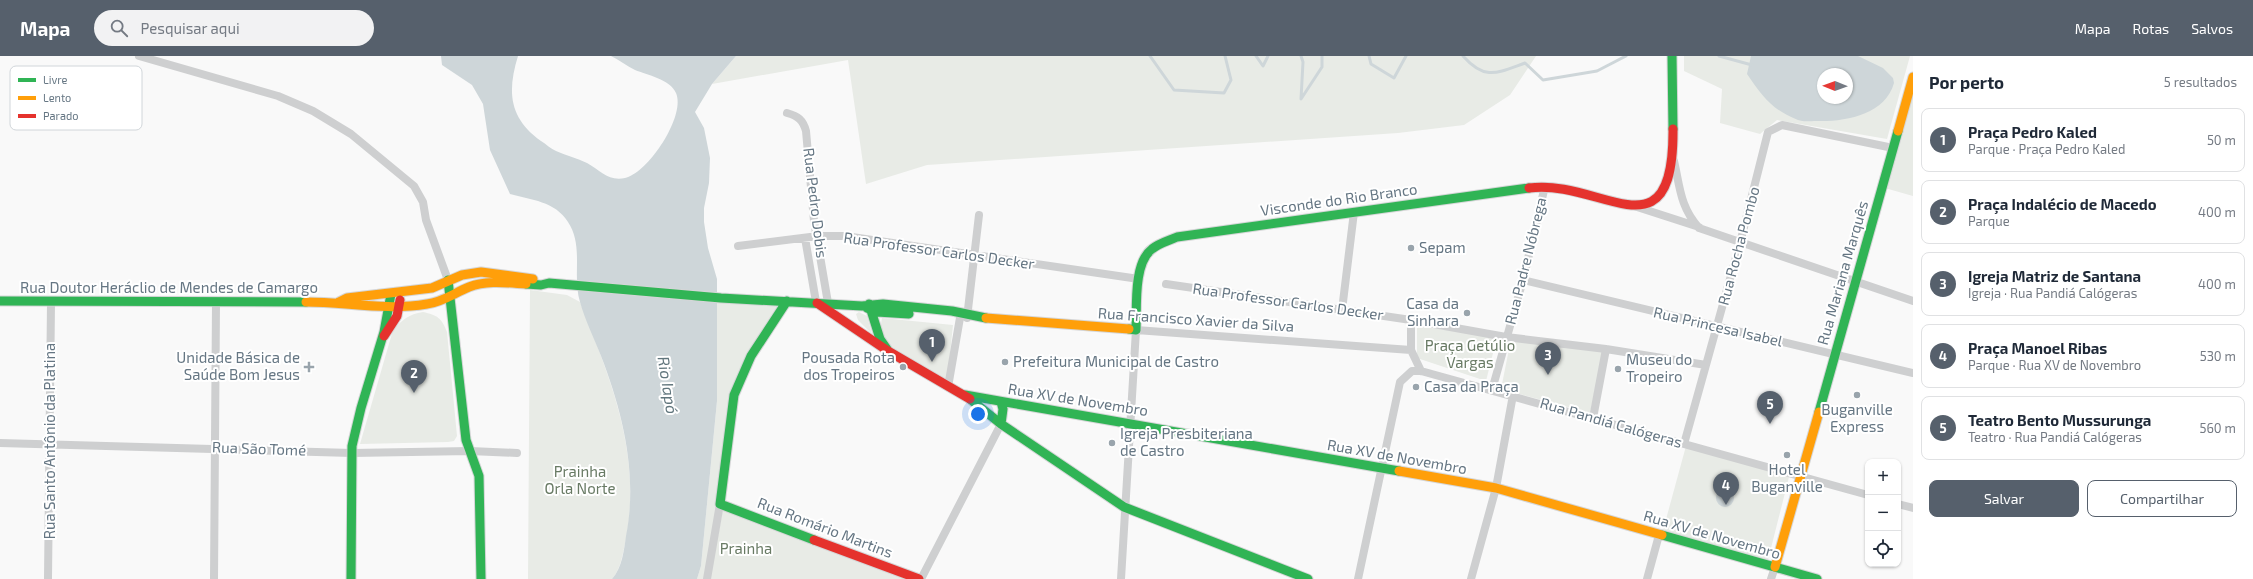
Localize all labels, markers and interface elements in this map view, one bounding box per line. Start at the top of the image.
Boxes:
search box [94,10,374,46]
text: Mapa [20,17,70,40]
icon: search [108,17,130,39]
text: Pesquisar aqui [140,19,240,37]
text: Mapa [2075,20,2111,37]
text: Rotas [2133,20,2169,37]
text: Salvos [2191,20,2233,37]
legend [10,66,142,130]
north arrow [1817,68,1853,104]
text: Por perto [1929,72,2004,92]
text: Livre [43,73,67,86]
text: 5 resultados [2164,74,2237,90]
text: Lento [43,91,71,104]
text: Parado [43,109,79,122]
text: Praça Pedro Kaled [1968,123,2097,141]
text: 1 [1940,132,1946,148]
text: 50 m [2207,132,2236,148]
text: Parque · Praça Pedro Kaled [1968,141,2125,157]
street label: Rua Pedro Dobis [800,147,832,259]
street label: Visconde do Rio Branco [1259,179,1418,219]
street label: Rua Rocha Pombo [1714,184,1763,307]
street label: Rua Padre Nóbrega [1501,195,1550,326]
text: Praça Indalécio de Macedo [1968,195,2156,213]
street label: Rua Mariana Marquês [1813,199,1871,347]
text: 2 [1939,204,1947,220]
text: 400 m [2198,204,2236,220]
text: Parque [1968,213,2010,229]
street label: Rua Professor Carlos Decker [843,228,1036,272]
place label: Sepam [1419,238,1466,256]
marker: Sepam [1406,243,1416,253]
text: Igreja Matriz de Santana [1968,267,2141,285]
text: 3 [1939,276,1947,292]
text: 400 m [2198,276,2236,292]
street label: Rua Doutor Heráclio de Mendes de Camargo [20,278,318,296]
street label: Rua Professor Carlos Decker [1192,279,1385,323]
text: Igreja · Rua Pandiá Calógeras [1968,285,2137,301]
place label: Casa da Sinhara [1406,294,1459,329]
street label: Rua Princesa Isabel [1652,302,1785,350]
street label: Rua Francisco Xavier da Silva [1097,303,1295,335]
marker: Casa da Sinhara [1462,308,1472,318]
pin: 1 [919,329,945,362]
park label: Praça Getúlio Vargas [1425,336,1515,371]
text: Praça Manoel Ribas [1968,339,2107,357]
pin: 3 [1535,342,1561,375]
street label: Rua Santo Antônio da Platina [40,343,58,539]
place label: Unidade Básica de Saúde Bom Jesus [176,348,300,383]
place label: Pousada Rota dos Tropeiros [801,348,895,383]
text: 4 [1939,348,1947,364]
text: 530 m [2200,348,2236,364]
place label: Museu do Tropeiro [1626,350,1692,385]
place label: Prefeitura Municipal de Castro [1013,352,1219,370]
water label: Rio Iapó [655,355,682,415]
marker: Prefeitura Municipal de Castro [1000,357,1010,367]
text: Parque · Rua XV de Novembro [1968,357,2141,373]
pin: 2 [401,360,427,393]
marker: Unidade Básica de Saúde Bom Jesus [303,361,315,373]
marker: Pousada Rota dos Tropeiros [898,362,908,372]
marker: Museu do Tropeiro [1613,364,1623,374]
place label: Casa da Praça [1424,377,1519,396]
street label: Rua XV de Novembro [1007,379,1149,419]
marker: Casa da Praça [1411,382,1421,392]
marker: Buganville Express [1852,390,1862,400]
pin: 5 [1757,391,1783,424]
street label: Rua Pandiá Calógeras [1538,393,1684,451]
place label: Buganville Express [1821,400,1893,435]
your location [968,404,988,424]
text: Teatro Bento Mussurunga [1968,411,2151,429]
text: 5 [1939,420,1947,436]
text: 560 m [2199,420,2236,436]
place label: Igreja Presbiteriana de Castro [1120,424,1253,459]
text: Teatro · Rua Pandiá Calógeras [1968,429,2142,445]
street label: Rua XV de Novembro [1326,435,1468,477]
street label: Rua São Tomé [212,437,306,459]
marker: Igreja Presbiteriana de Castro [1107,438,1117,448]
marker: Hotel Buganville [1782,450,1792,460]
map controls [1865,459,1901,567]
button: + [1865,459,1901,495]
place label: Hotel Buganville [1751,460,1823,495]
park label: Prainha Orla Norte [545,462,615,497]
pin: 4 [1713,472,1739,505]
button: Salvar [1929,480,2079,517]
button: Compartilhar [2087,480,2237,517]
street label: Rua Romário Martins [755,493,895,561]
button: − [1865,495,1901,531]
street label: Rua XV de Novembro [1642,506,1783,562]
button: locate [1865,531,1901,567]
park label: Prainha [720,539,772,557]

